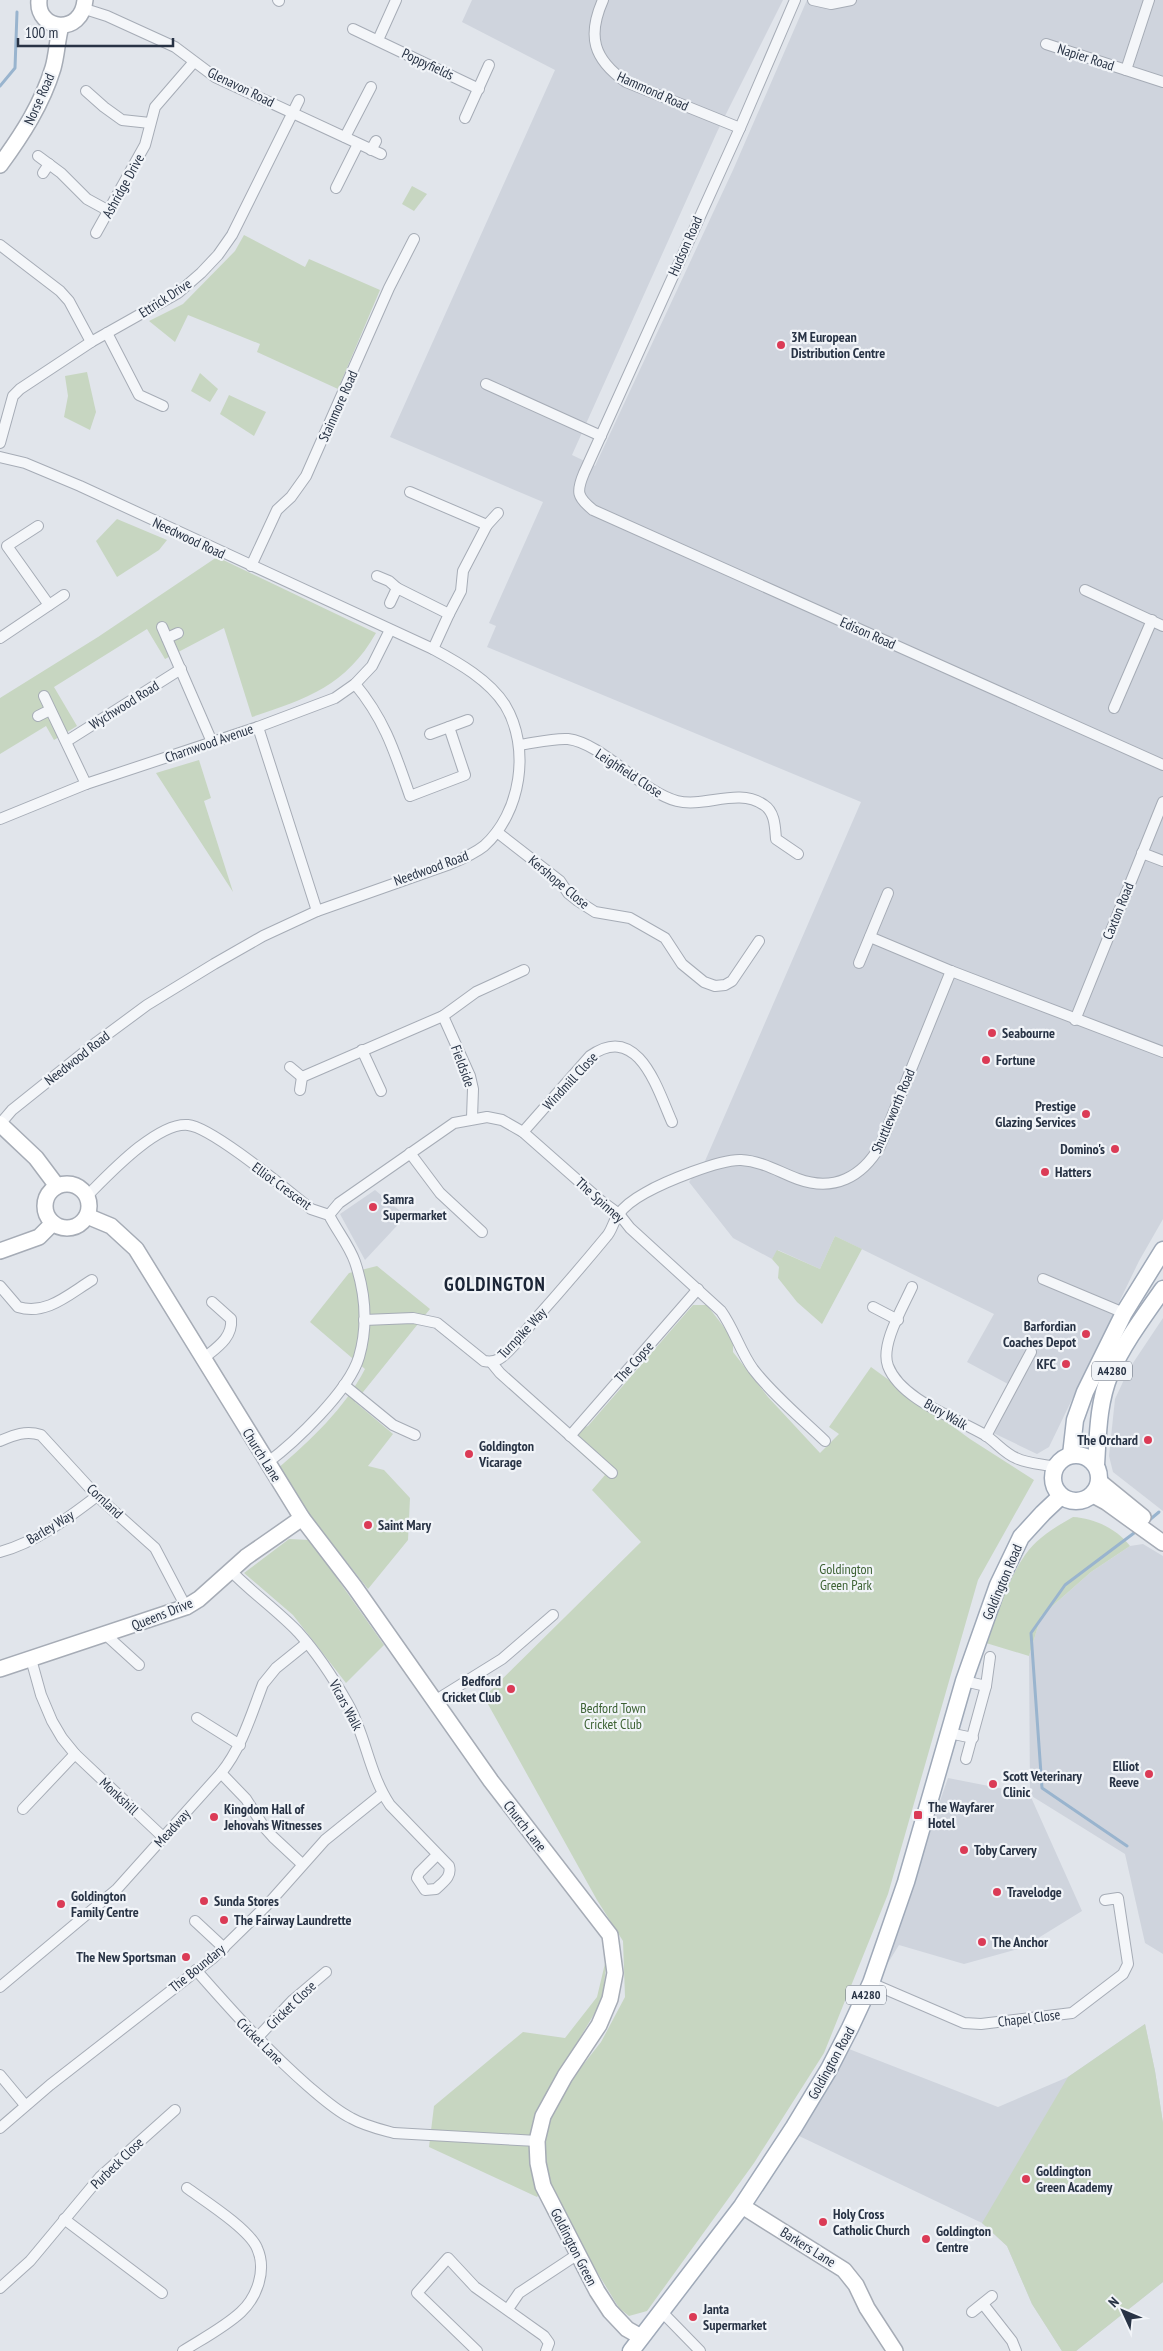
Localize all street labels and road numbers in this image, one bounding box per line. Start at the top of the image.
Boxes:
street label: Napier Road [1055,39,1117,75]
street label: Poppyfields [399,44,457,84]
street label: Glenavon Road [205,63,277,111]
street label: Hammond Road [614,67,692,115]
street label: Norse Road [20,70,58,128]
street label: Ashridge Drive [98,151,148,221]
street label: Hudson Road [664,213,706,279]
street label: Ettrick Drive [135,274,195,322]
street label: Stainmore Road [314,368,362,444]
street label: Needwood Road [150,513,228,563]
street label: Edison Road [837,613,899,653]
street label: Wychwood Road [86,676,162,734]
street label: Charnwood Avenue [162,719,256,767]
street label: Leighfield Close [592,745,666,802]
street label: Needwood Road [391,846,471,890]
street label: Kershope Close [525,851,593,913]
street label: Caxton Road [1098,880,1138,942]
street label: Needwood Road [41,1027,113,1089]
street label: Fieldside [447,1042,479,1090]
street label: Windmill Close [539,1048,601,1114]
street label: Shuttleworth Road [867,1066,919,1156]
street label: Elliot Crescent [249,1158,316,1214]
street label: The Spinney [572,1173,629,1227]
street label: Turnpike Way [494,1303,551,1362]
street label: The Copse [611,1337,658,1387]
road number: A4280 [1092,1362,1132,1380]
street label: Bury Walk [921,1394,971,1434]
street label: Church Lane [239,1425,286,1485]
street label: Cornland [83,1480,127,1522]
street label: Barley Way [23,1505,78,1548]
street label: Goldington Road [978,1542,1026,1622]
street label: Queens Drive [129,1593,195,1634]
street label: Vicars Walk [325,1676,367,1734]
street label: Monkshill [96,1773,143,1819]
street label: Church Lane [500,1797,551,1855]
street label: Meadway [150,1805,194,1851]
street label: The Boundary [165,1940,229,1996]
street label: Cricket Close [262,1977,320,2033]
road number: A4280 [846,1986,886,2004]
street label: Chapel Close [997,2005,1061,2031]
street label: Cricket Lane [233,2014,287,2068]
street label: Goldington Road [804,2024,858,2102]
street label: Purbeck Close [87,2133,147,2193]
street label: Goldington Green [547,2205,601,2289]
street label: Barkers Lane [777,2223,839,2271]

